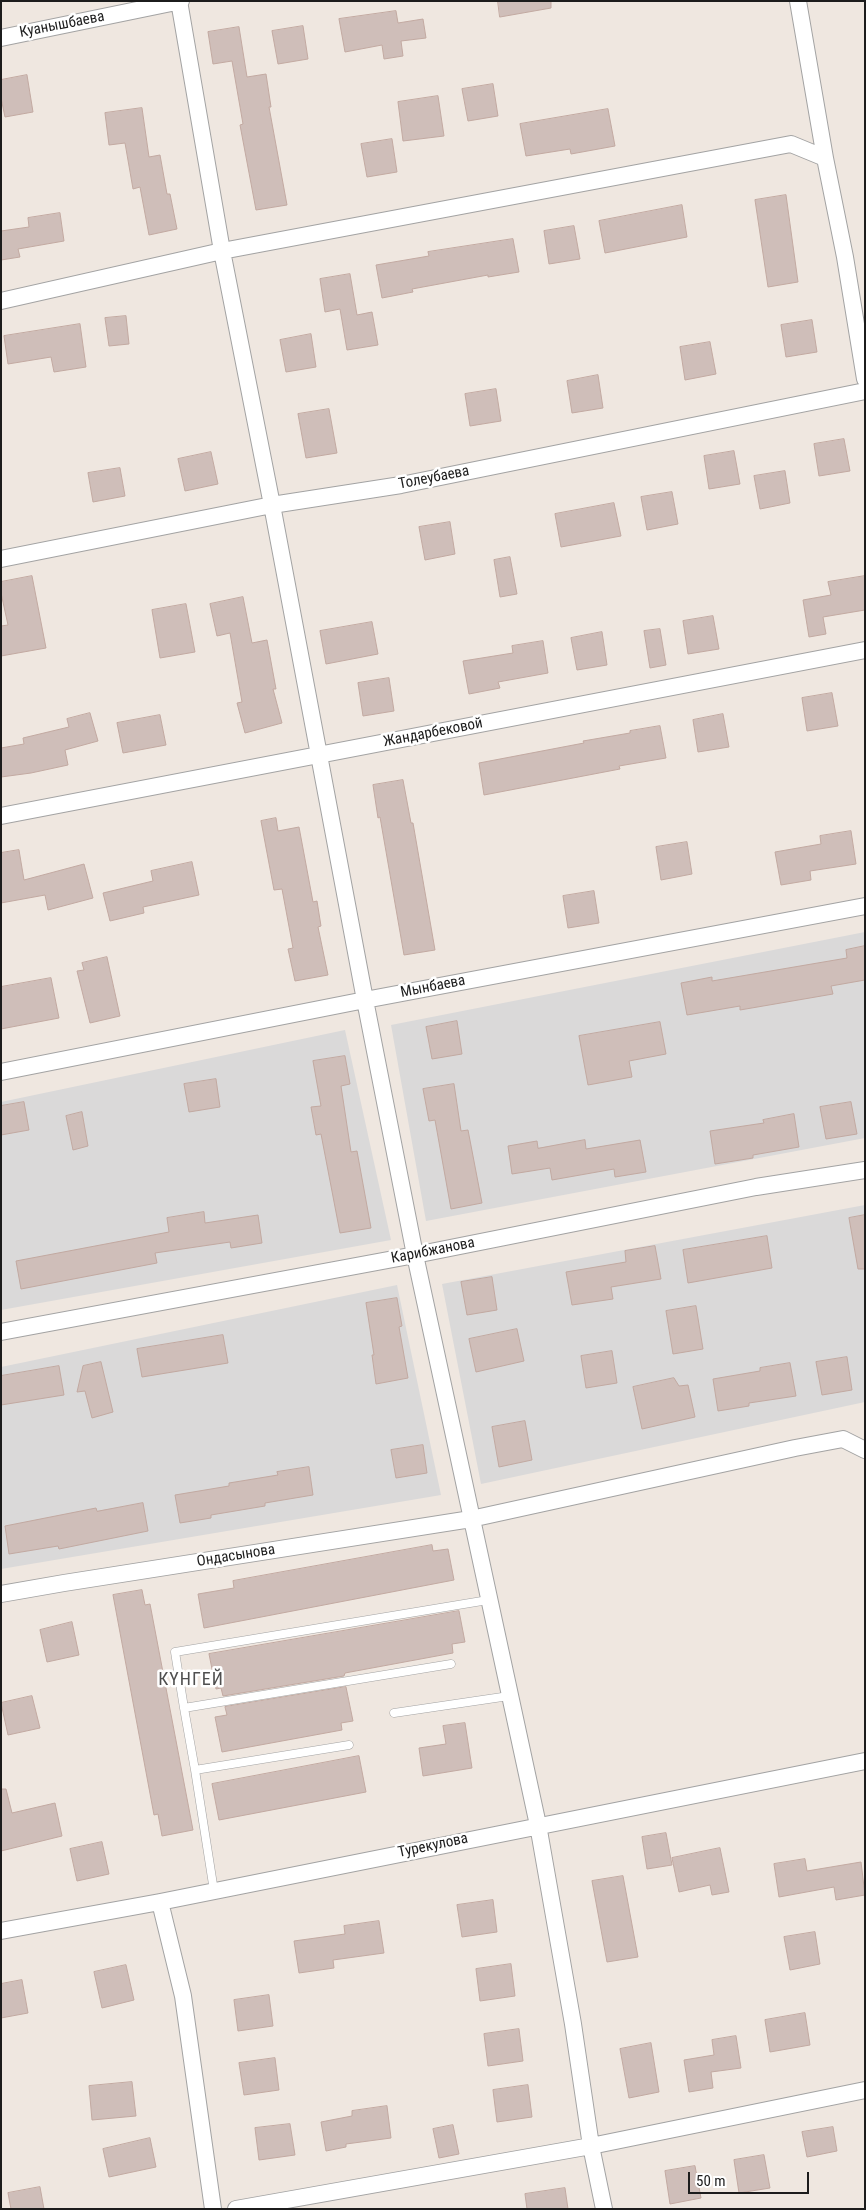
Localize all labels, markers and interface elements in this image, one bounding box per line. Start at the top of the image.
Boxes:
street label: Куанышбаева [18,8,106,42]
street label: Толеубаева [397,462,471,494]
street label: Жандарбековой [382,715,484,751]
street label: Мынбаева [399,972,467,1002]
street label: Карибжанова [390,1234,476,1268]
street label: Ондасынова [196,1541,276,1571]
district label: КҮНГЕЙ [157,1669,225,1691]
street label: Турекулова [396,1830,470,1862]
scale bar [691,2162,812,2194]
text: 50 m [696,2172,726,2190]

